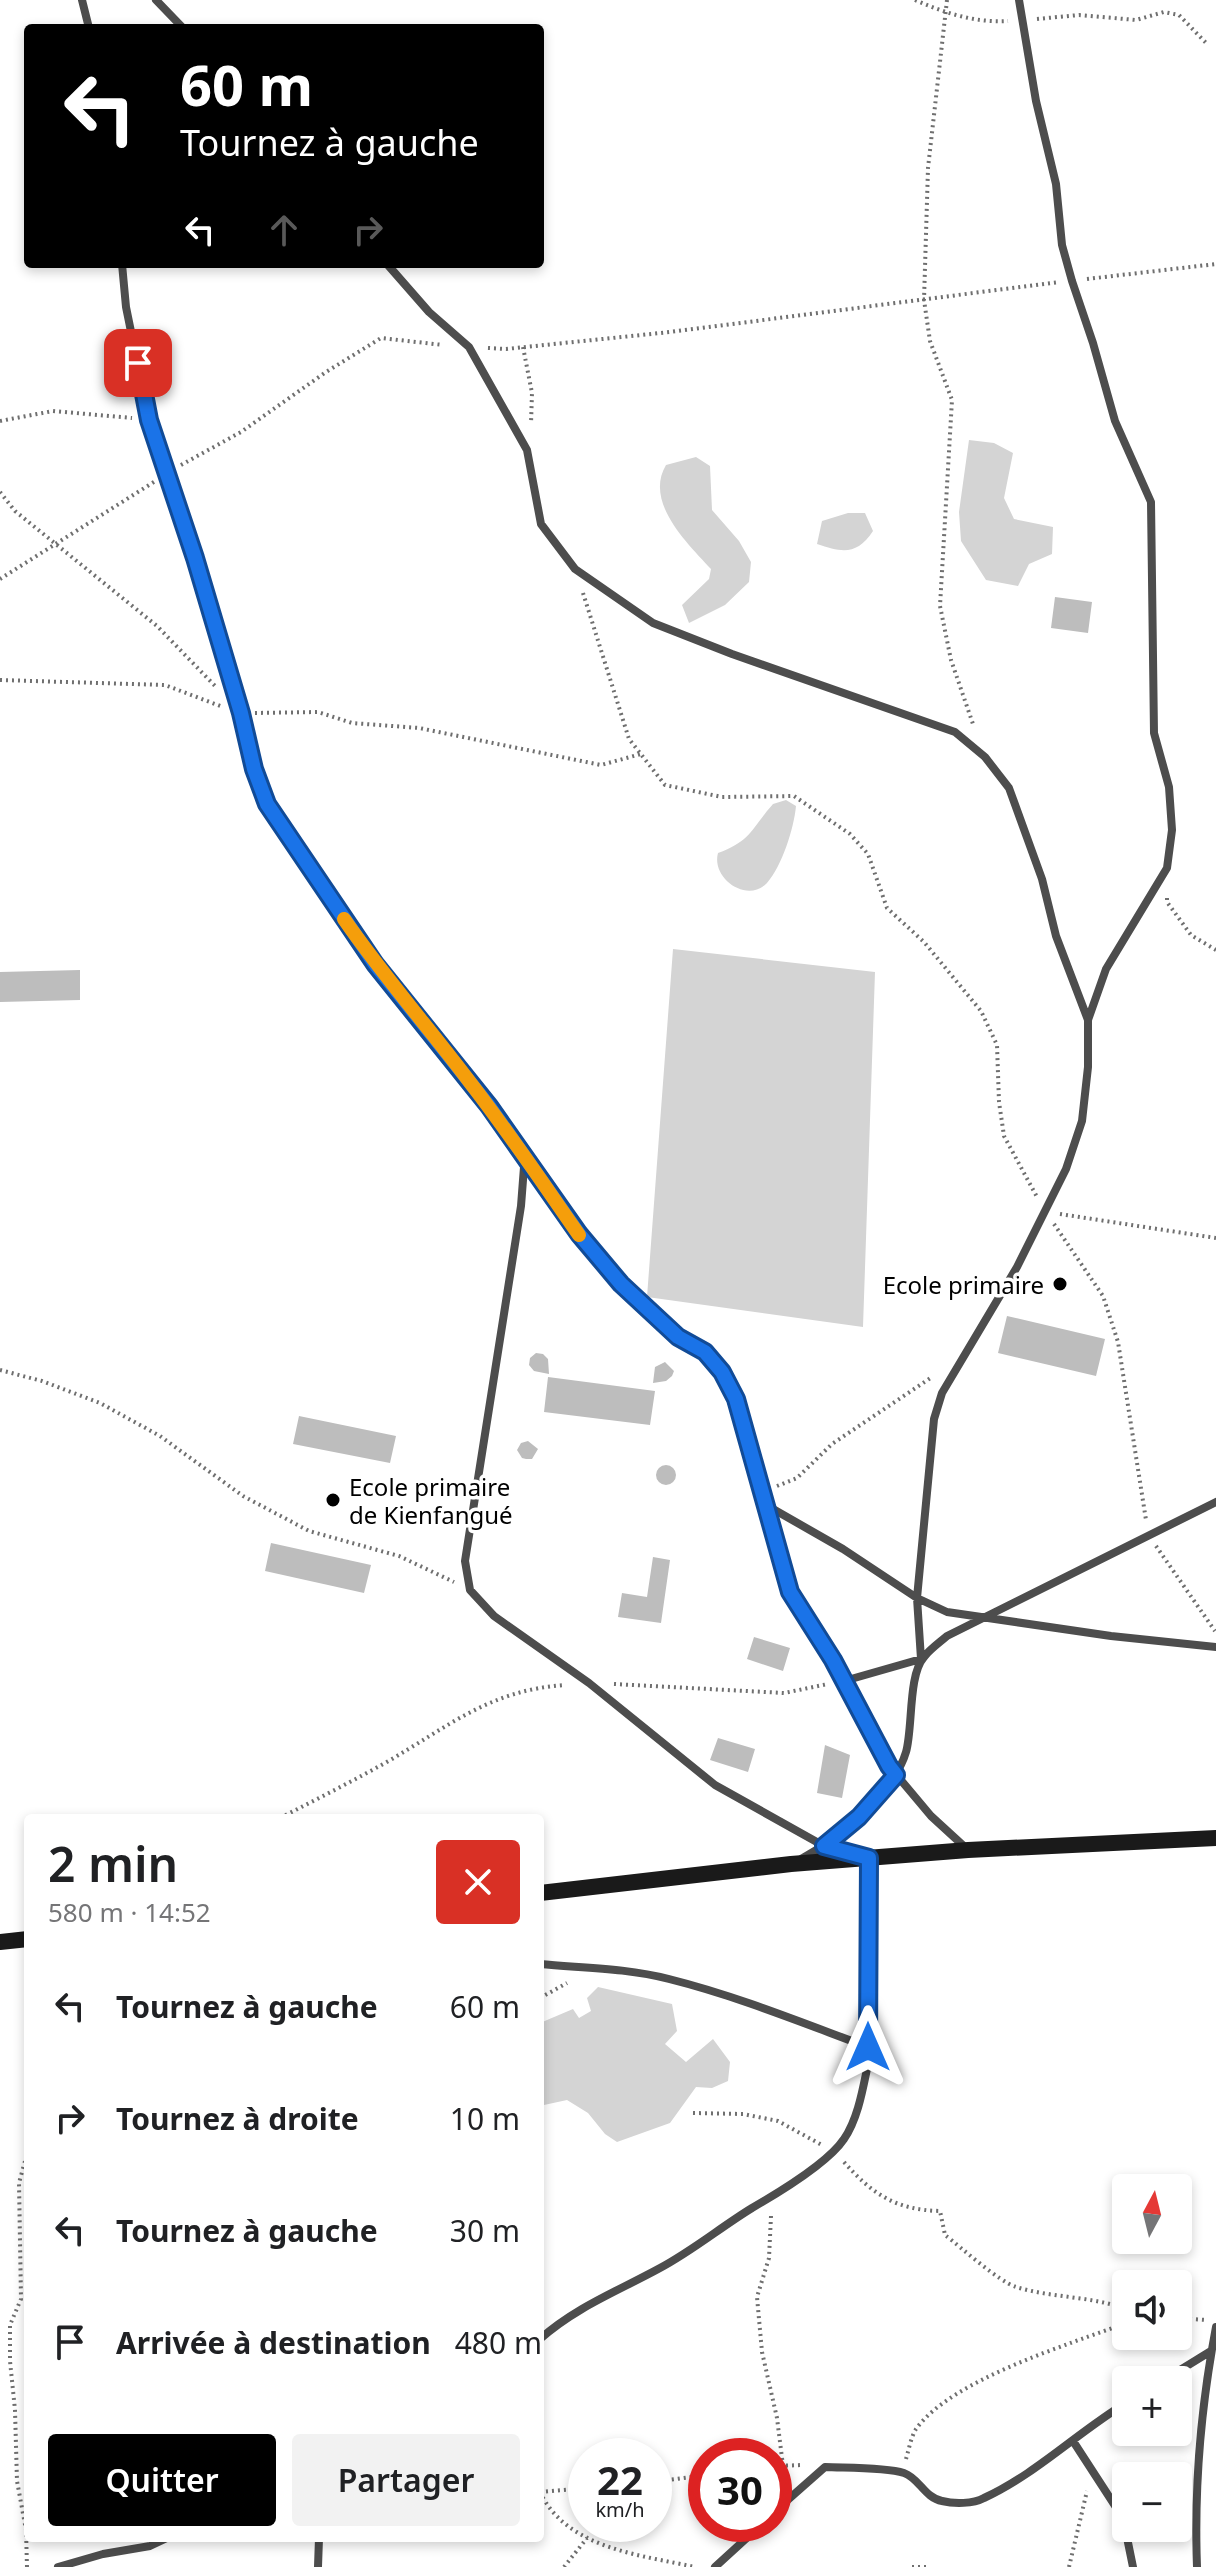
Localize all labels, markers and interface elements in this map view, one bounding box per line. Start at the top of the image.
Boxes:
text: 60 m [180,46,313,122]
icon: left [48,56,152,160]
text: Tournez à gauche [180,118,479,167]
icon: left [178,208,222,252]
icon: ahead [262,208,306,252]
icon: right [346,208,390,252]
pin [104,329,172,397]
icon: arrive [116,341,160,385]
place label: Ecole primaire [883,1268,1044,1301]
marker: Ecole primaire [1051,1275,1069,1293]
place label: Ecole primaire de Kienfangué [349,1470,513,1531]
marker: Ecole primaire de Kienfangué [324,1491,342,1509]
text: 2 min [48,1831,178,1896]
button: close [436,1840,520,1924]
text: 580 m · 14:52 [48,1894,211,1930]
icon: left [48,1984,92,2028]
text: Tournez à gauche [116,1986,378,2027]
text: 60 m [450,1986,520,2027]
position arrow [826,2005,910,2089]
icon: right [48,2096,92,2140]
text: Tournez à droite [116,2098,359,2139]
text: 10 m [450,2098,520,2139]
north arrow [1112,2174,1192,2254]
map controls [1112,2174,1192,2542]
icon: left [48,2208,92,2252]
text: Tournez à gauche [116,2210,378,2251]
text: 30 m [450,2210,520,2251]
button: sound [1112,2270,1192,2350]
icon: arrive [48,2320,92,2364]
text: Arrivée à destination [116,2322,431,2363]
text: 480 m [455,2322,542,2363]
button: + [1112,2366,1192,2446]
button: Quitter [48,2434,276,2526]
button: Partager [292,2434,520,2526]
speed limit sign: 30 [688,2438,792,2542]
text: 22 [597,2452,643,2507]
button: − [1112,2462,1192,2542]
text: km/h [595,2496,645,2523]

